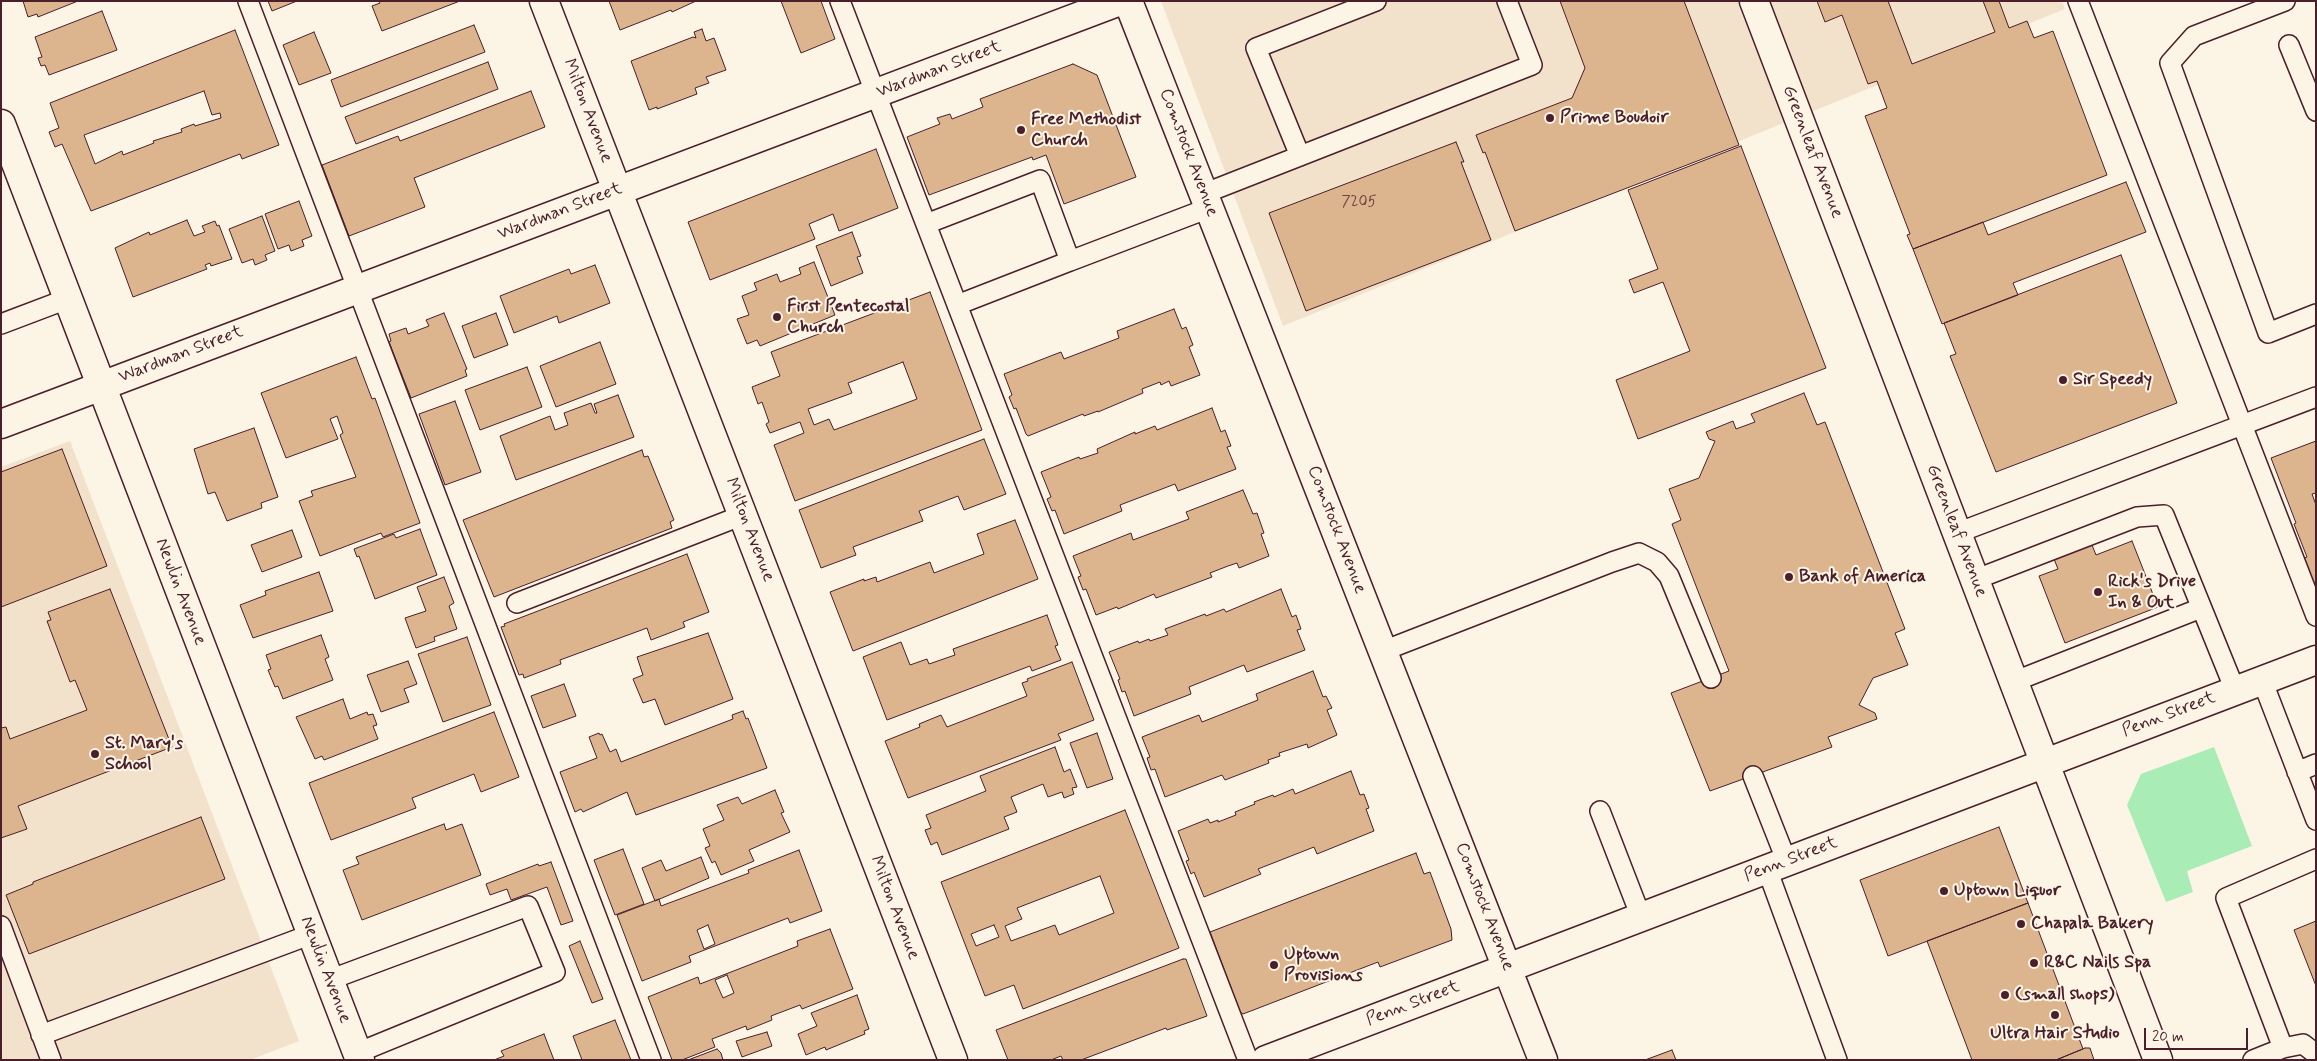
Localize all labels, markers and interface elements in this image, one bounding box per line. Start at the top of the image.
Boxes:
street label: Wardman Street [874,36,1004,104]
street label: Milton Avenue [557,56,617,166]
street label: Greenleaf Avenue [1777,82,1847,222]
street label: Comstock Avenue [1154,86,1222,220]
place label: Prime Boudoir [1560,107,1669,129]
place label: Free Methodist Church [1031,109,1141,152]
marker: Prime Boudoir [1544,112,1556,124]
marker: Free Methodist Church [1015,124,1027,136]
street label: Wardman Street [495,178,625,246]
house number: 7205 [1341,194,1377,212]
place label: First Pentecostal Church [787,296,909,338]
marker: First Pentecostal Church [771,311,783,323]
street label: Wardman Street [116,321,246,389]
place label: Sir Speedy [2073,369,2152,391]
marker: Sir Speedy [2057,374,2069,386]
street label: Greenleaf Avenue [1921,461,1991,601]
street label: Comstock Avenue [1302,463,1370,597]
street label: Milton Avenue [719,475,779,585]
street label: Newlin Avenue [150,535,210,649]
place label: Bank of America [1799,566,1926,588]
marker: Bank of America [1783,571,1795,583]
place label: Rick's Drive In & Out [2108,571,2196,614]
marker: Rick's Drive In & Out [2092,586,2104,598]
street label: Penn Street [2119,687,2219,743]
place label: St. Mary's School [105,733,183,776]
marker: St. Mary's School [89,748,101,760]
street label: Penn Street [1741,832,1841,888]
street label: Comstock Avenue [1450,840,1518,974]
street label: Milton Avenue [864,853,924,963]
place label: Uptown Liquor [1954,880,2061,902]
marker: Uptown Liquor [1938,885,1950,897]
street label: Newlin Avenue [295,913,355,1027]
place label: Chapala Bakery [2031,913,2154,935]
marker: Chapala Bakery [2015,918,2027,930]
place label: Uptown Provisions [1284,944,1363,986]
place label: R&C Nails Spa [2044,952,2151,974]
marker: R&C Nails Spa [2028,957,2040,969]
marker: Uptown Provisions [1268,959,1280,971]
street label: Penn Street [1363,976,1463,1032]
place label: (small shops) [2015,984,2114,1006]
marker: (small shops) [1999,989,2011,1001]
marker: Ultra Hair Studio [2049,1009,2061,1021]
scale bar [2147,1018,2251,1050]
place label: Ultra Hair Studio [1990,1023,2120,1045]
text: 20 m [2152,1027,2184,1047]

